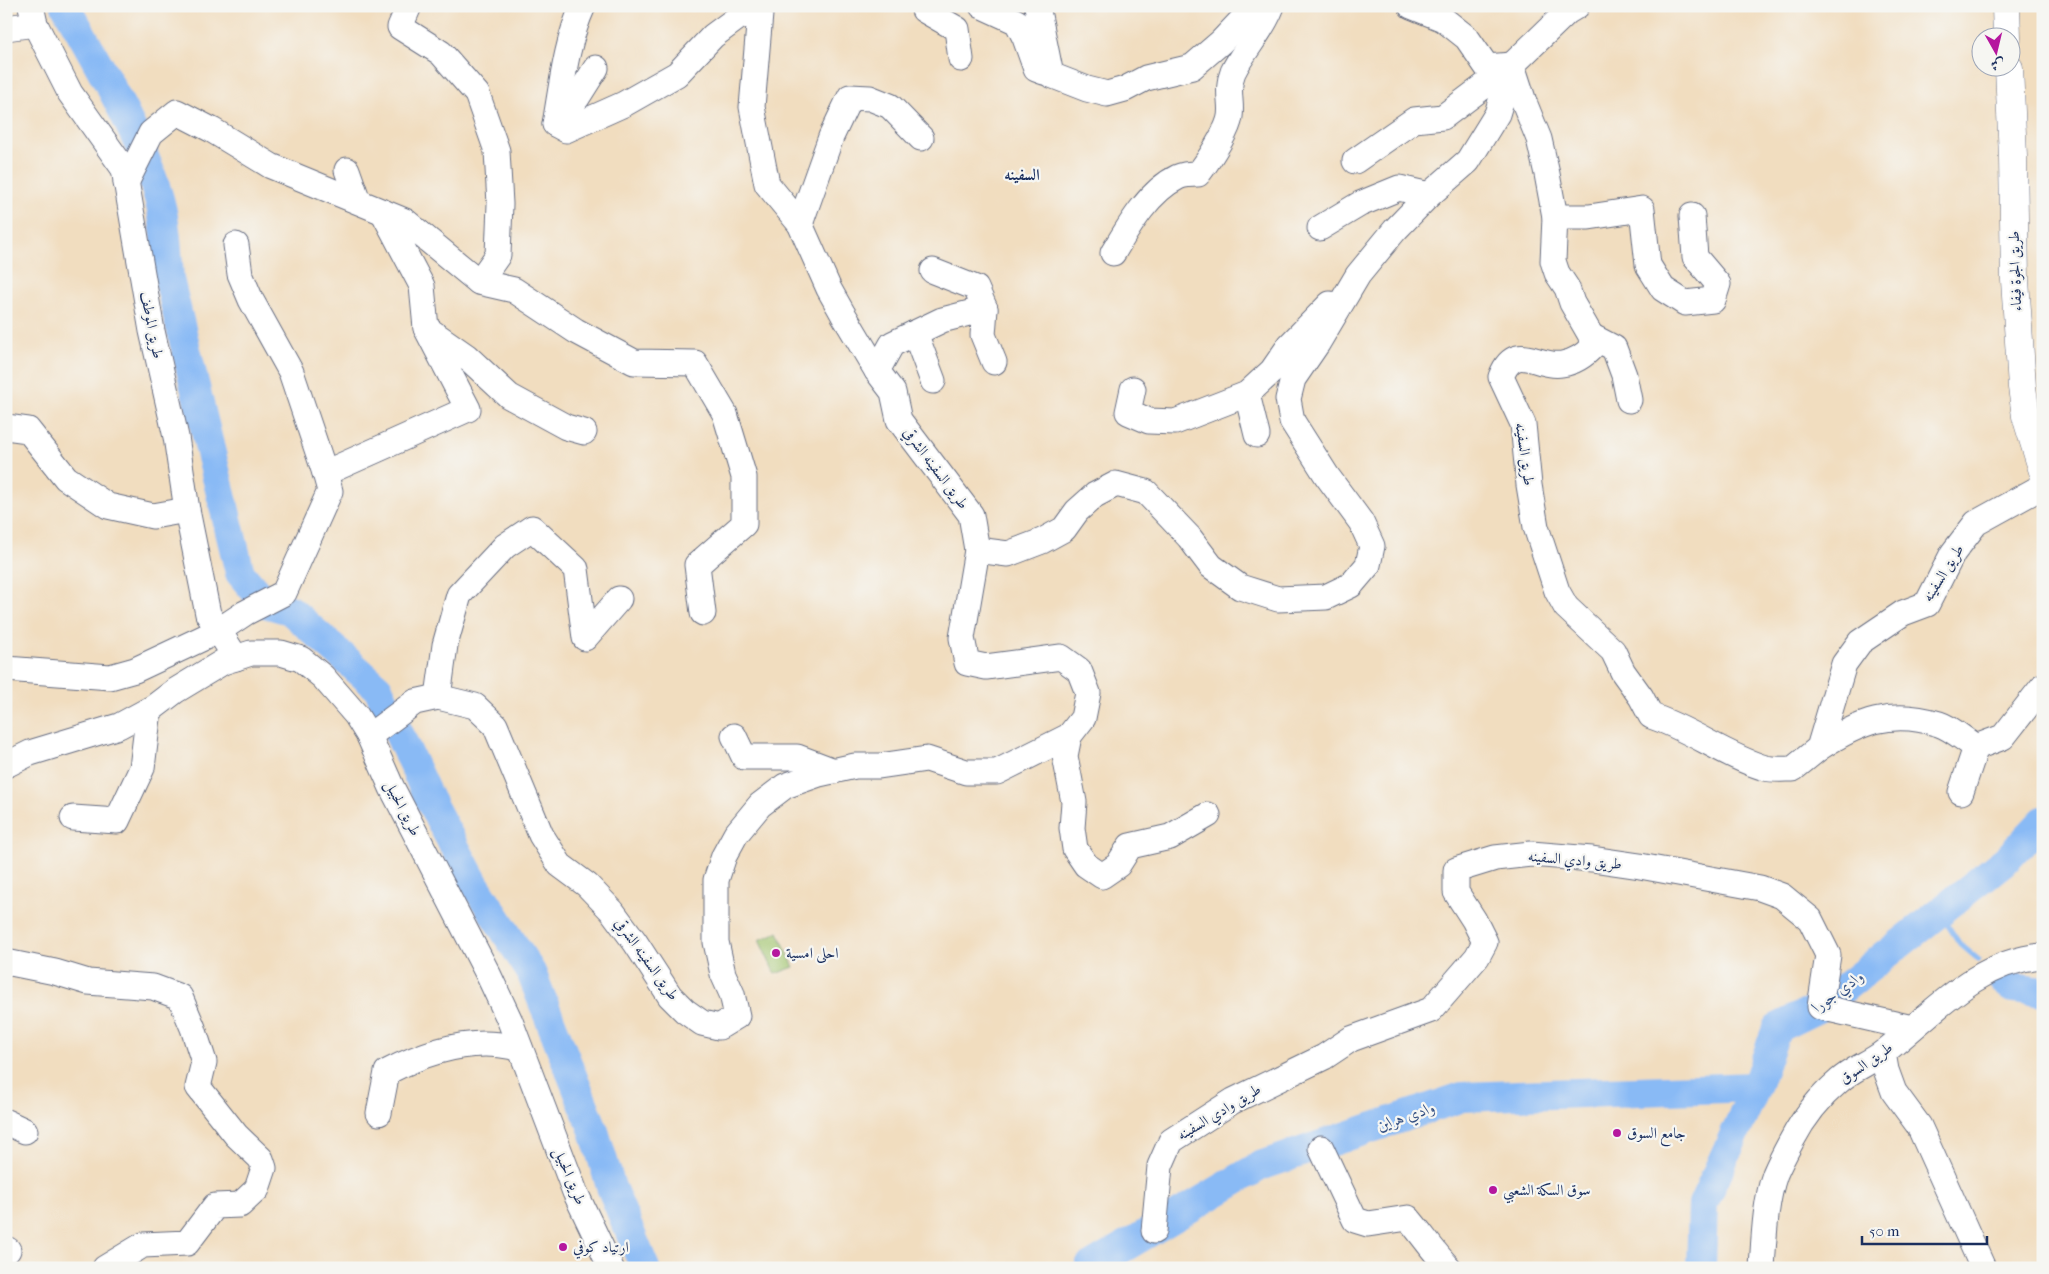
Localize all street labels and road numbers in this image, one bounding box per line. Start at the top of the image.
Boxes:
street label: طريق الجوة فيفاء [2005,231,2026,311]
street label: طريق الموطف [136,290,167,360]
street label: طريق السفينه [1511,421,1538,487]
street label: طريق السفينه الشرقي [897,424,973,514]
street label: طريق السفينه [1918,541,1968,605]
street label: طريق الحبيل [379,777,425,840]
street label: طريق وادي السفينه [1527,847,1623,876]
street label: طريق السفينه الشرقي [609,914,683,1005]
street label: طريق السوق [1836,1038,1897,1089]
street label: طريق وادي السفينه [1174,1080,1266,1147]
street label: طريق الحبيل [548,1145,590,1208]

